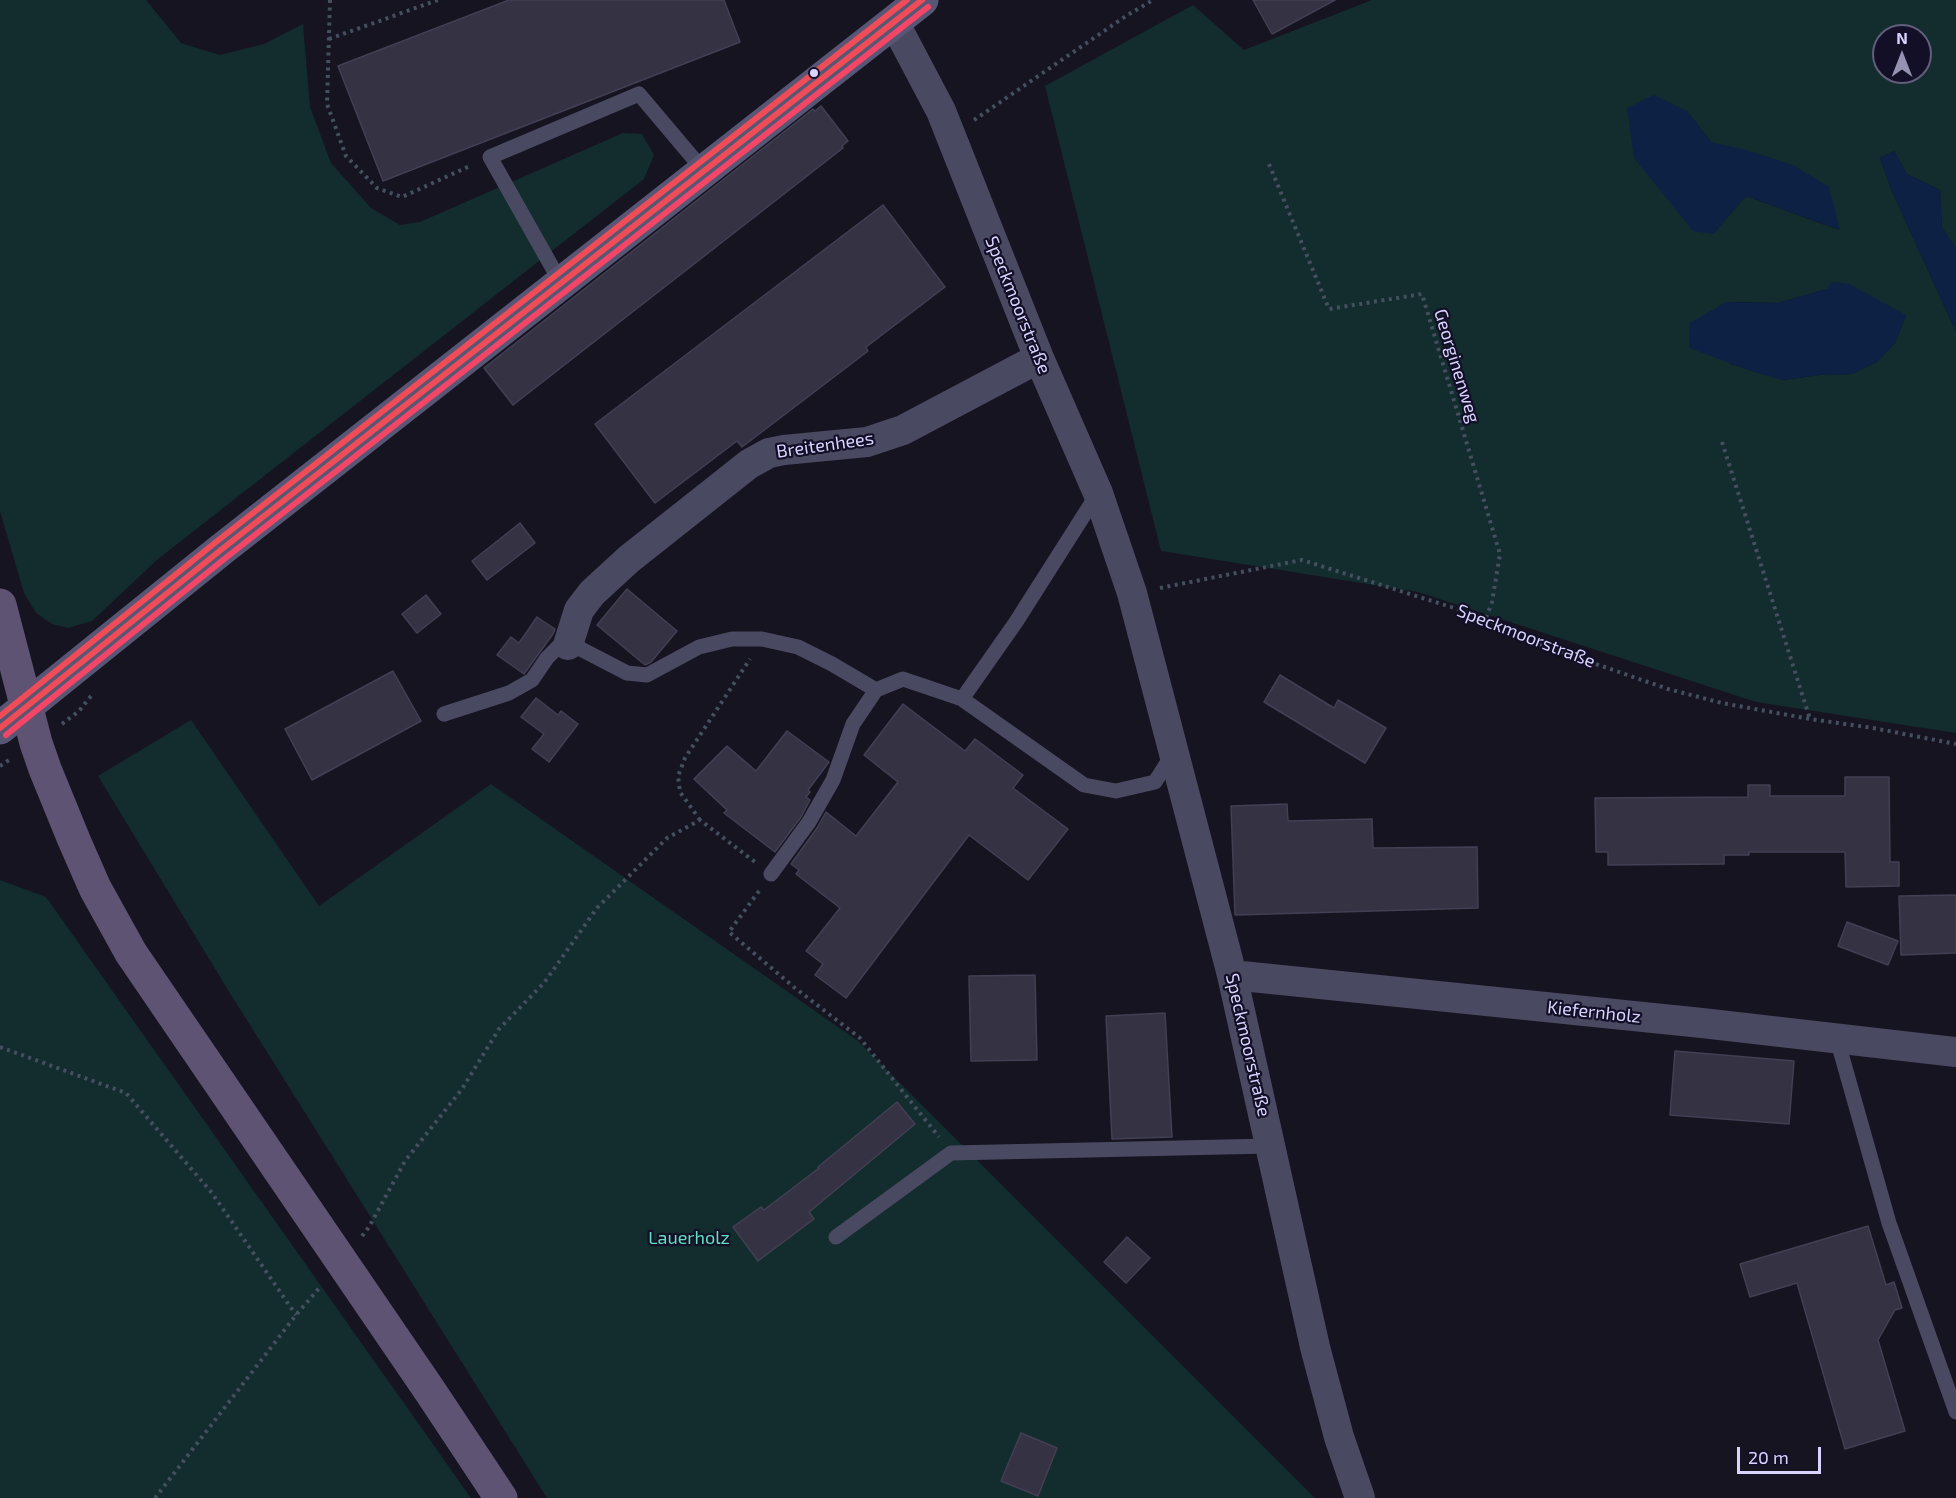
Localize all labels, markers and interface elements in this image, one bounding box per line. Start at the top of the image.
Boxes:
north arrow [1872,24,1932,84]
text: N [1896,28,1908,47]
unlabelled marker [808,67,820,79]
street label: Speckmoorstraße [981,233,1055,377]
street label: Georginenweg [1429,306,1485,426]
street label: Breitenhees [775,427,875,463]
street label: Speckmoorstraße [1454,600,1598,672]
street label: Speckmoorstraße [1221,971,1275,1119]
street label: Kiefernholz [1546,996,1642,1028]
park label: Lauerholz [648,1227,730,1249]
scale bar [1740,1435,1824,1473]
text: 20 m [1748,1446,1789,1468]

